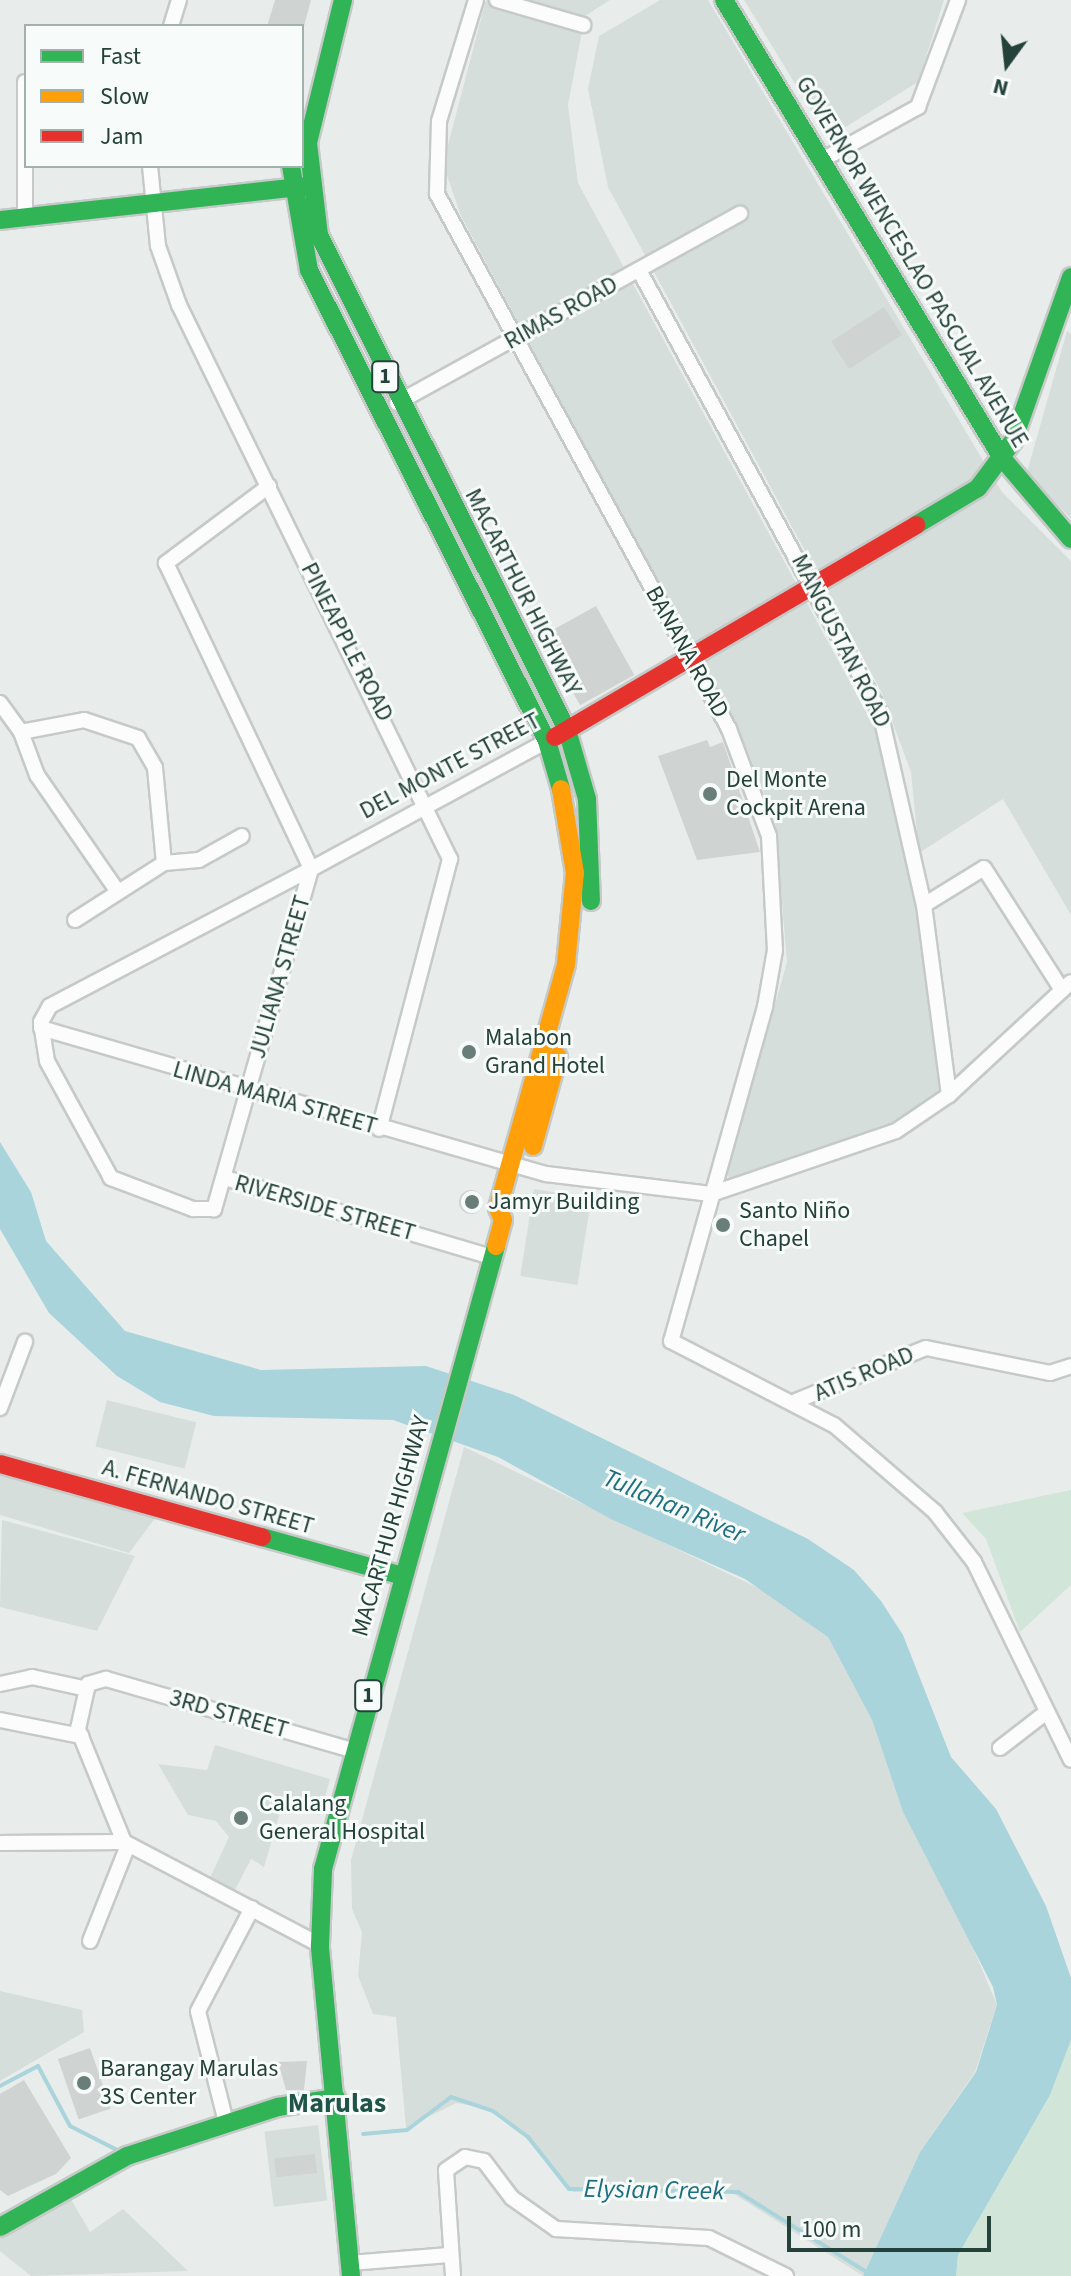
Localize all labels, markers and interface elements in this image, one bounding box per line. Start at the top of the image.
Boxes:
legend [24,24,304,168]
north arrow [967,24,1047,104]
text: Fast [100,39,141,74]
street label: GOVERNOR WENCESLAO PASCUAL AVENUE [789,71,1035,453]
text: Slow [100,79,149,114]
text: Jam [100,119,144,154]
street label: RIMAS ROAD [499,270,623,356]
road number: 1 [371,359,399,395]
street label: MACARTHUR HIGHWAY [458,484,588,700]
street label: MANGUSTAN ROAD [785,549,897,733]
street label: PINEAPPLE ROAD [295,558,399,726]
street label: BANANA ROAD [639,581,735,723]
street label: DEL MONTE STREET [355,706,545,826]
place label: Del Monte Cockpit Arena [726,766,866,822]
marker: Del Monte Cockpit Arena [701,785,719,803]
street label: JULIANA STREET [243,892,317,1062]
place label: Malabon Grand Hotel [485,1024,605,1080]
marker: Malabon Grand Hotel [460,1043,478,1061]
street label: LINDA MARIA STREET [170,1055,380,1141]
street label: RIVERSIDE STREET [231,1168,419,1248]
place label: Jamyr Building [488,1188,639,1216]
marker: Jamyr Building [463,1193,481,1211]
place label: Santo Niño Chapel [739,1197,850,1253]
marker: Santo Niño Chapel [714,1216,732,1234]
street label: ATIS ROAD [810,1340,918,1408]
street label: MACARTHUR HIGHWAY [346,1412,436,1640]
street label: A. FERNANDO STREET [99,1453,317,1541]
water label: Tullahan River [598,1462,750,1550]
road number: 1 [354,1678,382,1714]
street label: 3RD STREET [166,1683,292,1745]
place label: Calalang General Hospital [259,1790,425,1846]
marker: Calalang General Hospital [230,1807,252,1829]
place label: Barangay Marulas 3S Center [100,2055,278,2111]
marker: Barangay Marulas 3S Center [75,2074,93,2092]
district label: Marulas [288,2086,386,2120]
water label: Elysian Creek [583,2173,725,2207]
scale bar [791,2200,995,2250]
text: 100 m [801,2212,861,2247]

